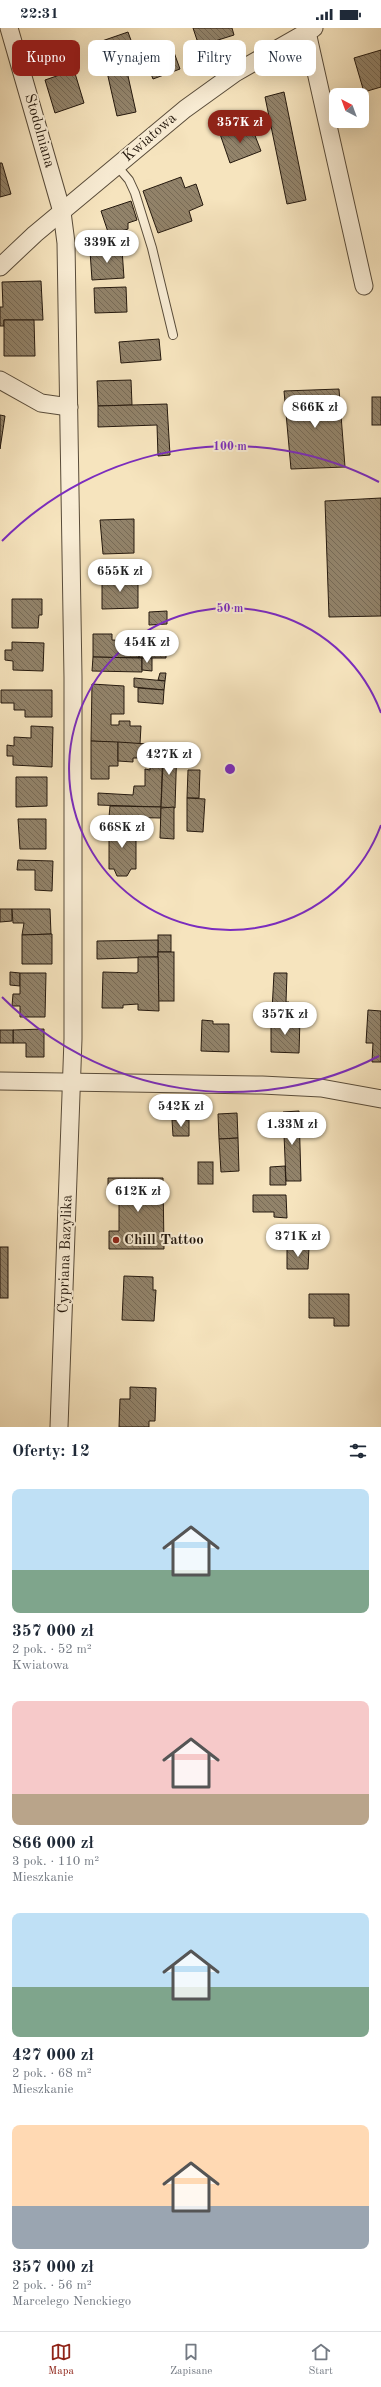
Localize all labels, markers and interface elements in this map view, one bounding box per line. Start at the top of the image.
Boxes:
text: 22:31 [20,7,59,22]
chip: Kupno [12,40,80,76]
chip: Wynajem [88,40,175,76]
chip: Filtry [183,40,246,76]
chip: Nowe [254,40,316,76]
north arrow [329,88,369,128]
map controls [329,88,369,128]
street label: Stodolniana [21,92,57,170]
street label: Kwiatowa [120,110,180,165]
pin: 357K zł [203,110,277,144]
text: 357K zł [217,116,263,129]
pin: 339K zł [70,230,144,264]
text: 339K zł [84,236,130,249]
pin: 866K zł [278,395,352,429]
text: 866K zł [292,401,338,414]
text: 100 m [213,441,247,453]
pin: 655K zł [83,559,157,593]
text: 655K zł [97,565,143,578]
text: 50 m [217,602,244,615]
pin: 454K zł [110,630,184,664]
text: 454K zł [124,636,170,649]
pin: 427K zł [132,742,206,776]
text: 427K zł [146,748,192,761]
centre of rings [223,762,237,776]
pin: 668K zł [85,815,159,849]
text: 668K zł [99,821,145,834]
pin: 357K zł [248,1002,322,1036]
text: 357K zł [262,1008,308,1021]
pin: 542K zł [144,1094,218,1128]
text: 542K zł [158,1100,204,1113]
pin: 1.33M zł [251,1112,333,1146]
text: 1.33M zł [266,1118,318,1131]
pin: 612K zł [101,1179,175,1213]
text: 612K zł [115,1185,161,1198]
street label: Cypriana Bazylika [56,1194,76,1314]
pin: 371K zł [261,1224,335,1258]
text: 371K zł [275,1230,321,1243]
place label: Chill Tattoo [124,1233,204,1248]
marker: Chill Tattoo [111,1235,121,1245]
icon: filters [347,1440,369,1462]
text: Oferty: 12 [12,1443,90,1460]
icon: home [155,1515,227,1587]
text: 357 000 zł [12,1623,94,1640]
text: 2 pok. · 52 m² [12,1643,92,1656]
text: Kwiatowa [12,1659,69,1672]
icon: home [155,1727,227,1799]
text: 866 000 zł [12,1835,94,1852]
text: 3 pok. · 110 m² [12,1855,99,1868]
text: Mieszkanie [12,1871,73,1884]
icon: home [155,1939,227,2011]
text: 427 000 zł [12,2047,94,2064]
text: 2 pok. · 68 m² [12,2067,92,2080]
text: Mieszkanie [12,2083,73,2096]
icon: home [155,2151,227,2223]
text: 357 000 zł [12,2259,94,2276]
text: 2 pok. · 56 m² [12,2279,92,2292]
text: Marcelego Nenckiego [12,2295,131,2308]
tab: Mapa [48,2341,74,2379]
tab: Zapisane [170,2341,212,2379]
tab: Start [308,2341,333,2379]

